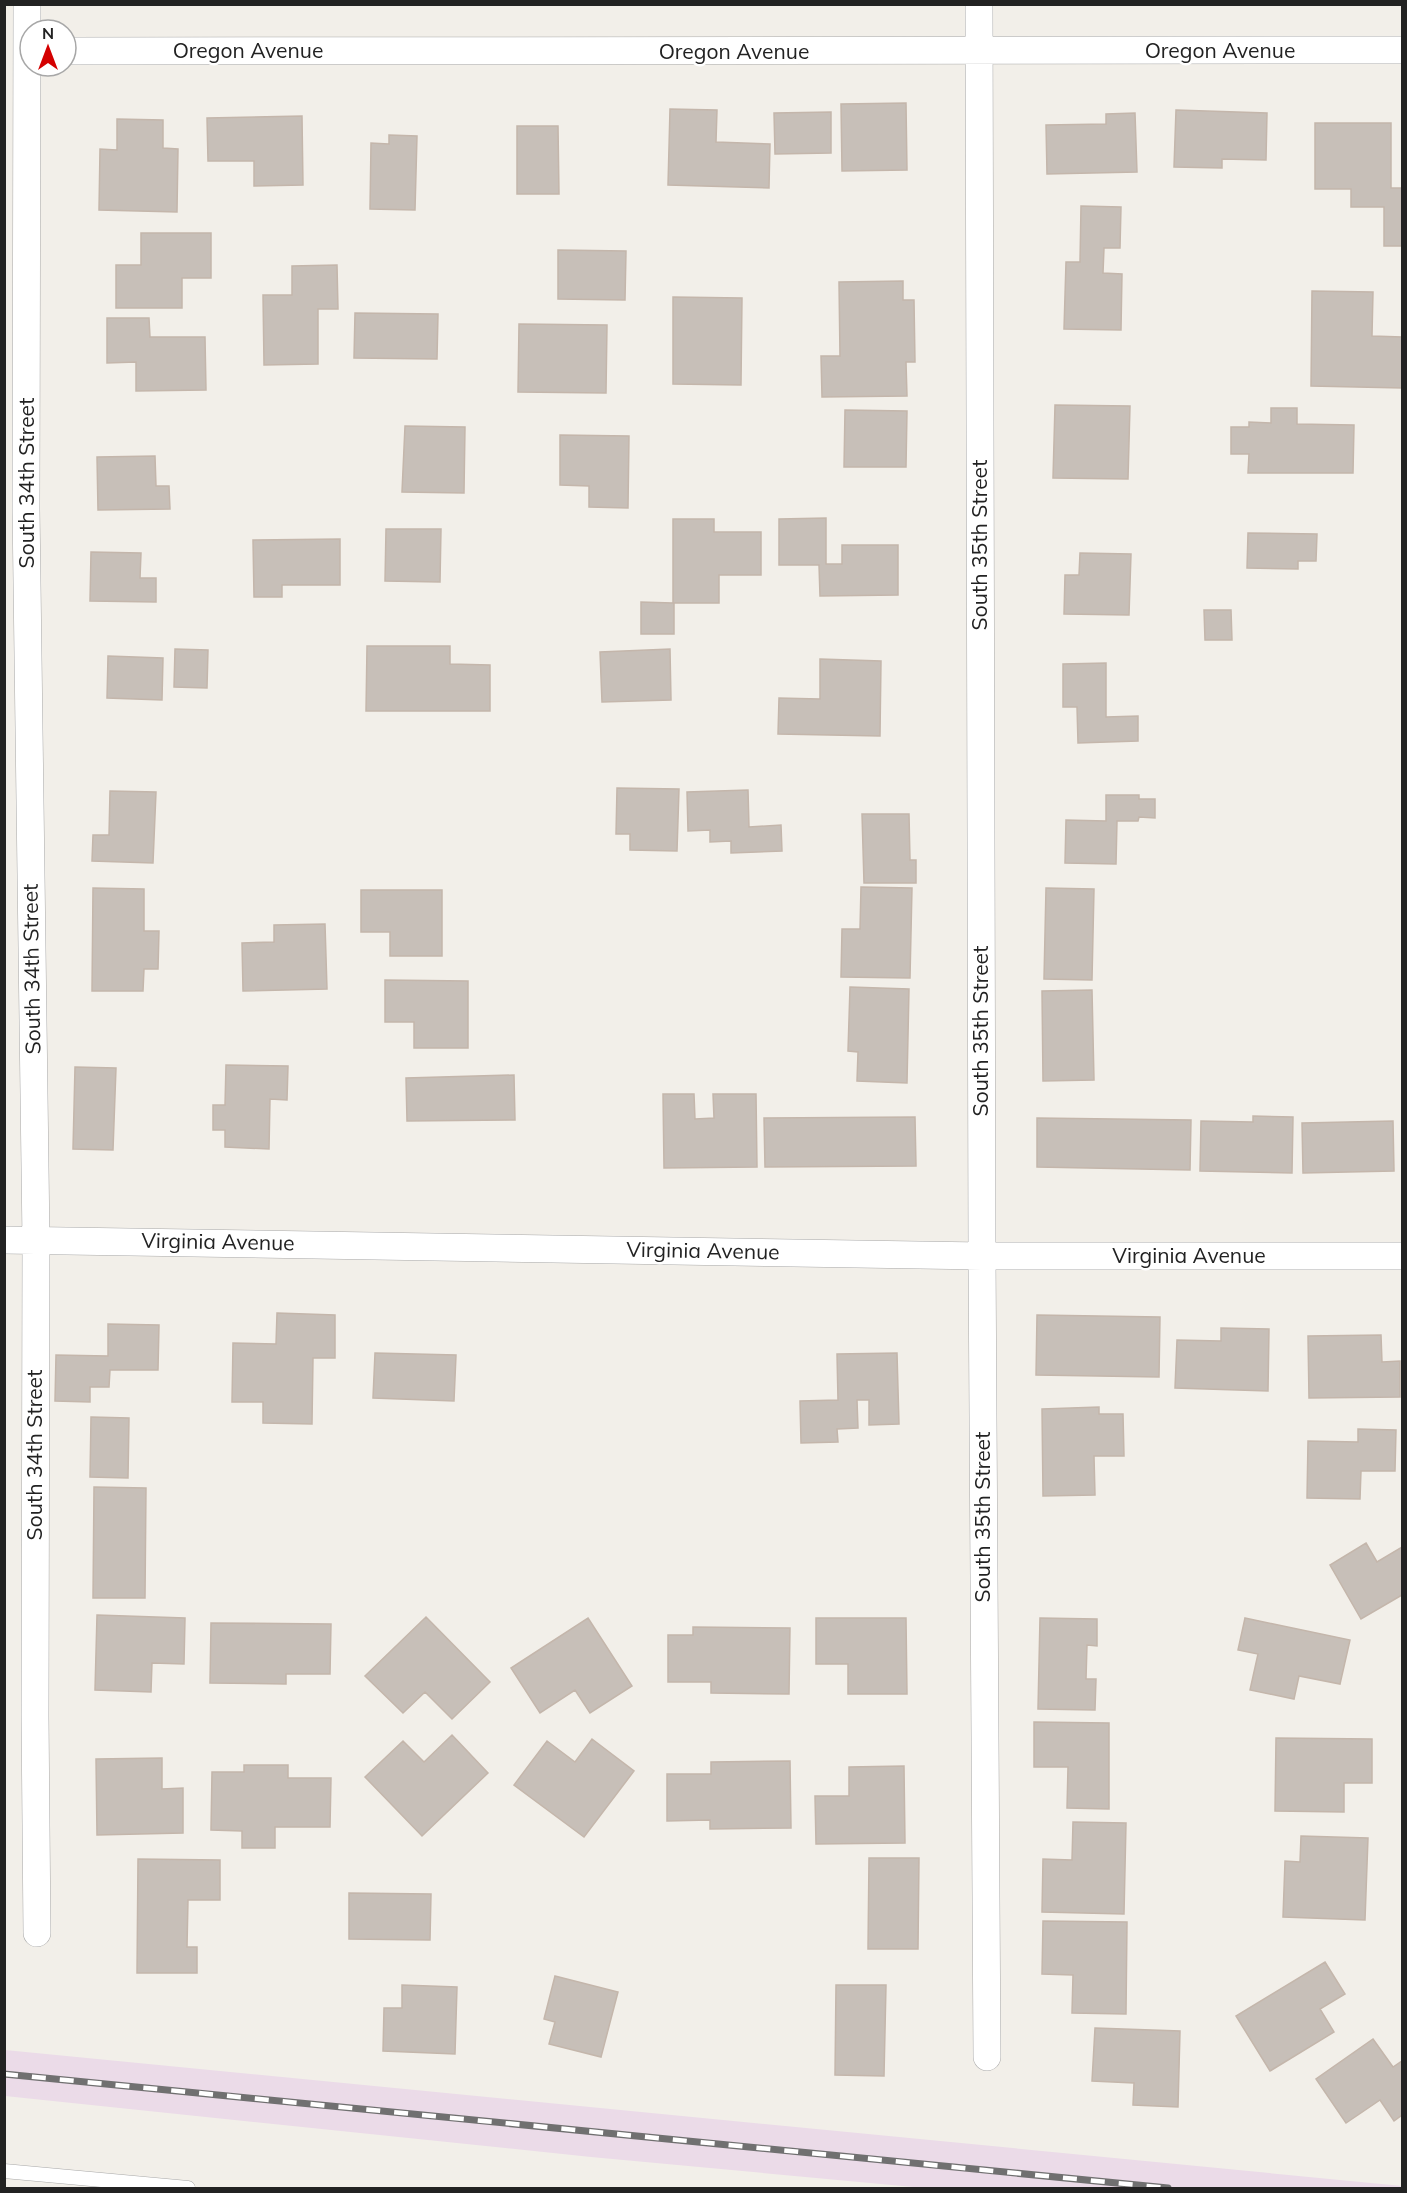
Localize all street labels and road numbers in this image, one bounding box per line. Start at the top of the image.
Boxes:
street label: Oregon Avenue [173,37,323,63]
street label: Oregon Avenue [1145,37,1295,63]
street label: Oregon Avenue [659,38,809,64]
street label: South 34th Street [13,398,39,568]
street label: South 35th Street [966,460,992,630]
street label: South 34th Street [17,883,45,1055]
street label: South 35th Street [967,946,993,1116]
street label: Virginia Avenue [141,1227,295,1255]
street label: Virginia Avenue [626,1236,780,1264]
street label: Virginia Avenue [1112,1242,1266,1268]
street label: South 34th Street [21,1370,47,1540]
street label: South 35th Street [969,1432,995,1602]

